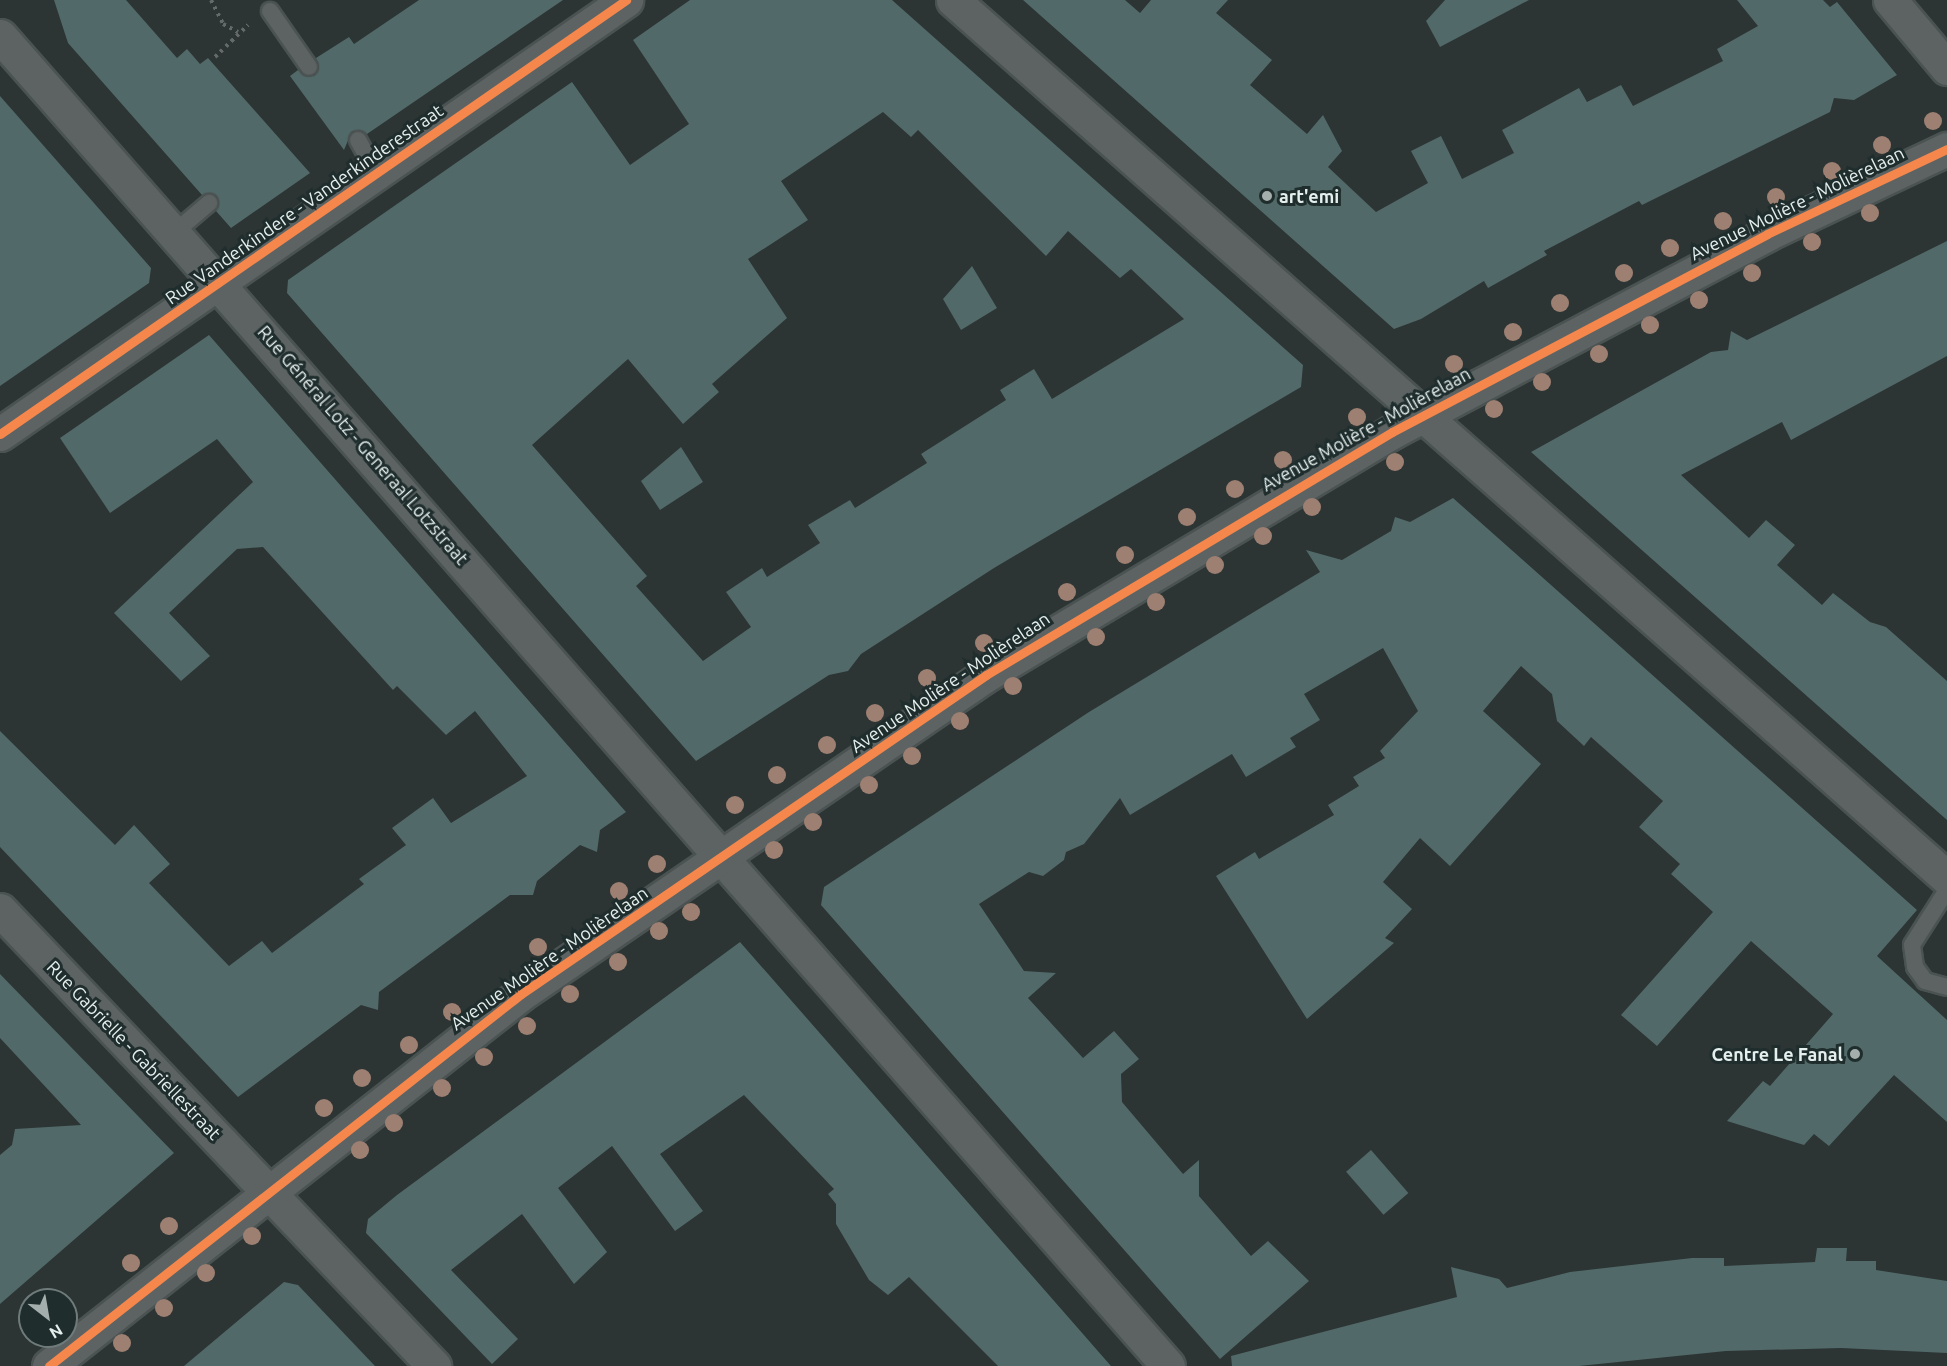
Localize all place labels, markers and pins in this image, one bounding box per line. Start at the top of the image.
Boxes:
place label: art'emi [1279,185,1339,207]
marker: art'emi [1260,189,1274,203]
place label: Centre Le Fanal [1711,1043,1843,1065]
marker: Centre Le Fanal [1848,1047,1862,1061]

